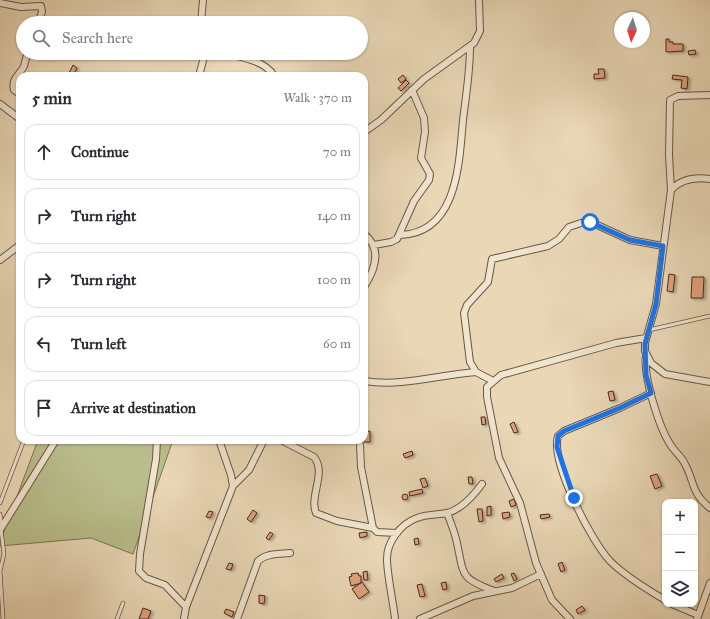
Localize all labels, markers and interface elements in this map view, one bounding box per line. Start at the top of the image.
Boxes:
north arrow [614,12,650,48]
search box [16,16,368,60]
icon: search [30,27,52,49]
text: Search here [62,29,133,47]
text: 5 min [32,88,72,109]
text: Walk · 370 m [283,90,352,106]
icon: ahead [33,141,55,163]
text: Continue [71,143,129,161]
text: 70 m [323,144,351,160]
icon: right [33,205,55,227]
text: Turn right [71,207,136,225]
text: 140 m [317,208,351,224]
route start [581,213,599,231]
icon: right [33,269,55,291]
text: Turn right [71,271,136,289]
text: 100 m [317,272,351,288]
icon: left [33,333,55,355]
text: Turn left [71,335,127,353]
text: 60 m [323,336,351,352]
icon: arrive [33,397,55,419]
text: Arrive at destination [71,399,196,417]
route end [565,489,583,507]
map controls [662,499,698,607]
button: + [662,499,698,535]
button: − [662,535,698,571]
button: layers [662,571,698,607]

